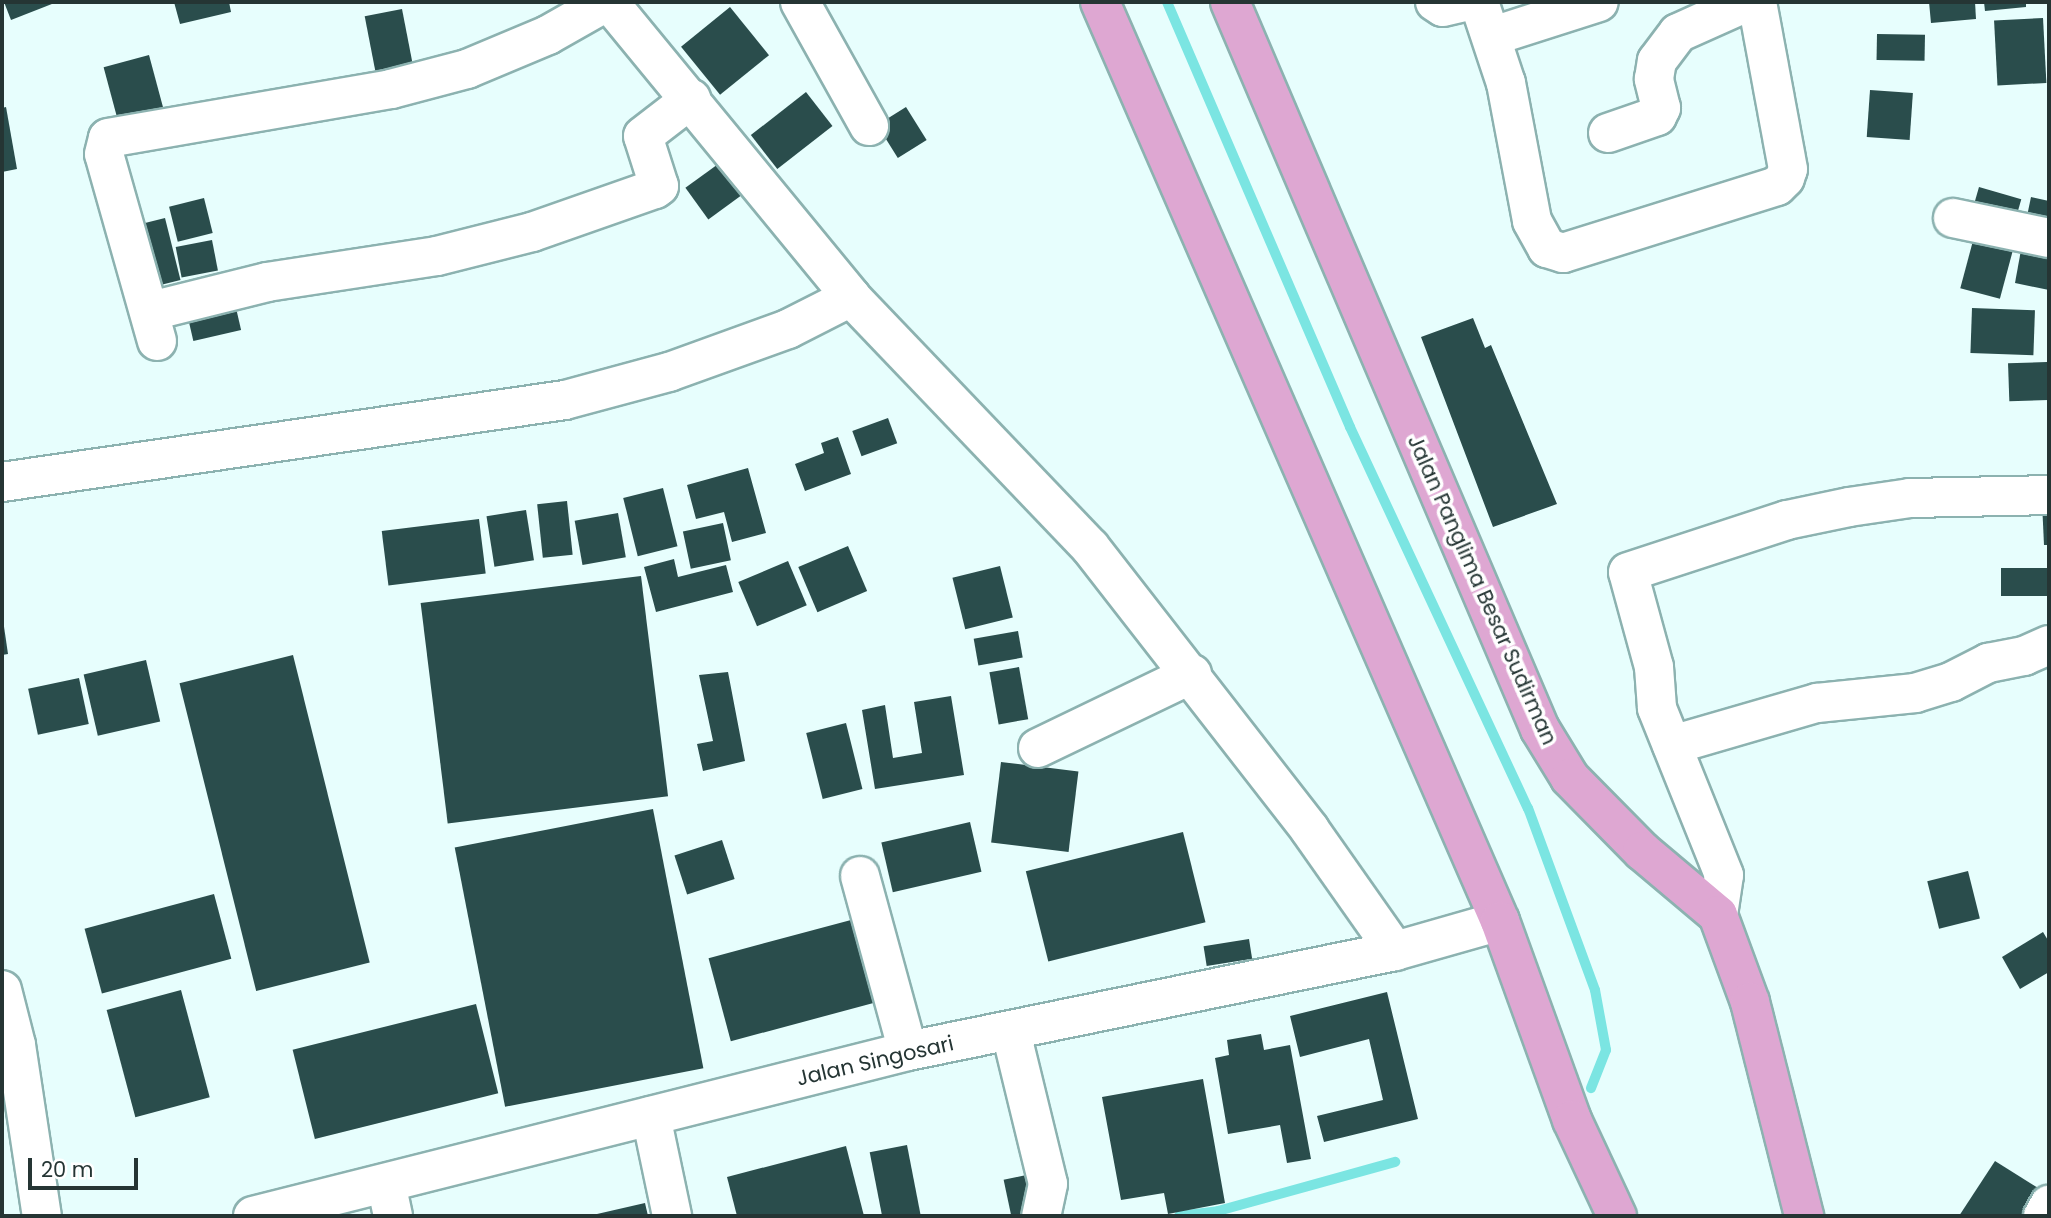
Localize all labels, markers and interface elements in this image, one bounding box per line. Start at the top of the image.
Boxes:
street label: Jalan Panglima Besar Sudirman [1402,431,1562,749]
street label: Jalan Singosari [794,1031,956,1091]
scale bar [32,1144,142,1188]
text: 20 m [41,1155,94,1184]

